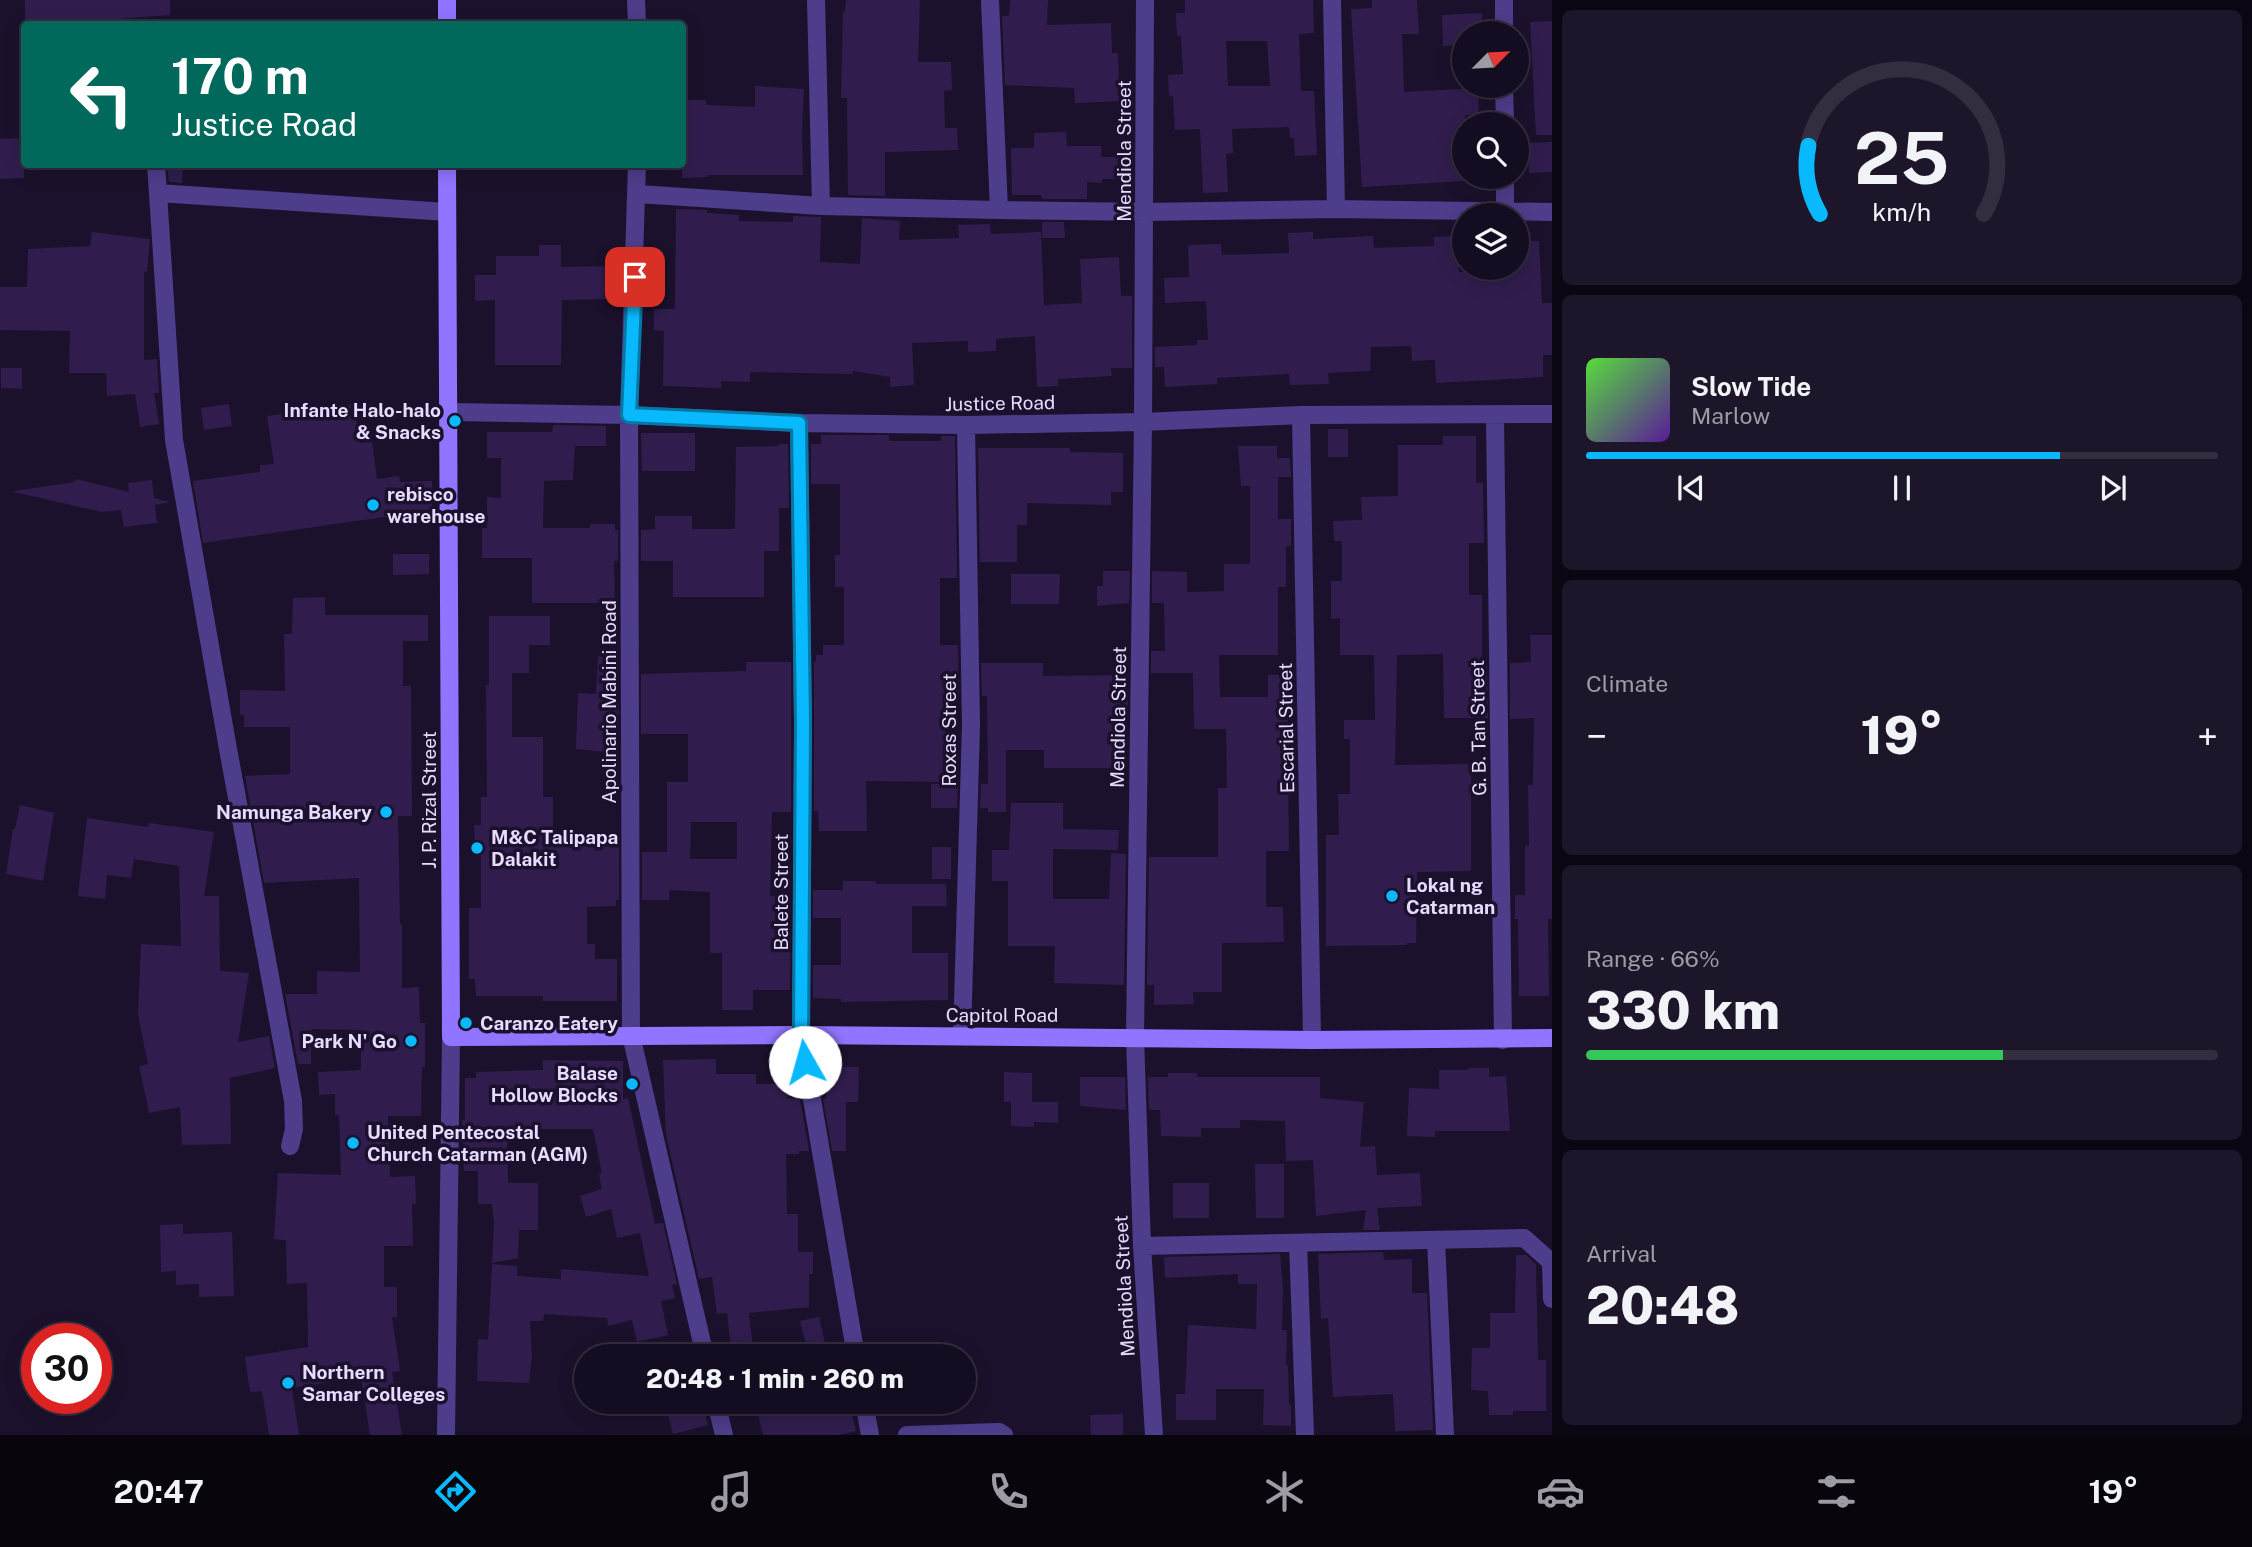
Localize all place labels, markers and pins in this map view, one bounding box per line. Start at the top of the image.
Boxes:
pin [605,247,665,307]
place label: Infante Halo-halo & Snacks [284,399,441,443]
marker: Infante Halo-halo & Snacks [447,413,463,429]
place label: rebisco warehouse [387,483,486,527]
marker: rebisco warehouse [365,497,381,513]
place label: Namunga Bakery [216,801,372,823]
marker: Namunga Bakery [378,804,394,820]
place label: M&C Talipapa Dalakit [491,826,618,870]
marker: M&C Talipapa Dalakit [469,840,485,856]
place label: Lokal ng Catarman [1406,874,1495,918]
marker: Lokal ng Catarman [1384,888,1400,904]
place label: Caranzo Eatery [480,1012,618,1034]
marker: Caranzo Eatery [458,1015,474,1031]
place label: Park N' Go [302,1030,397,1052]
marker: Park N' Go [403,1033,419,1049]
place label: Balase Hollow Blocks [491,1062,618,1106]
marker: Balase Hollow Blocks [624,1076,640,1092]
place label: United Pentecostal Church Catarman (AGM) [367,1121,588,1165]
marker: United Pentecostal Church Catarman (AGM) [345,1135,361,1151]
place label: Northern Samar Colleges [302,1361,445,1405]
marker: Northern Samar Colleges [280,1375,296,1391]

